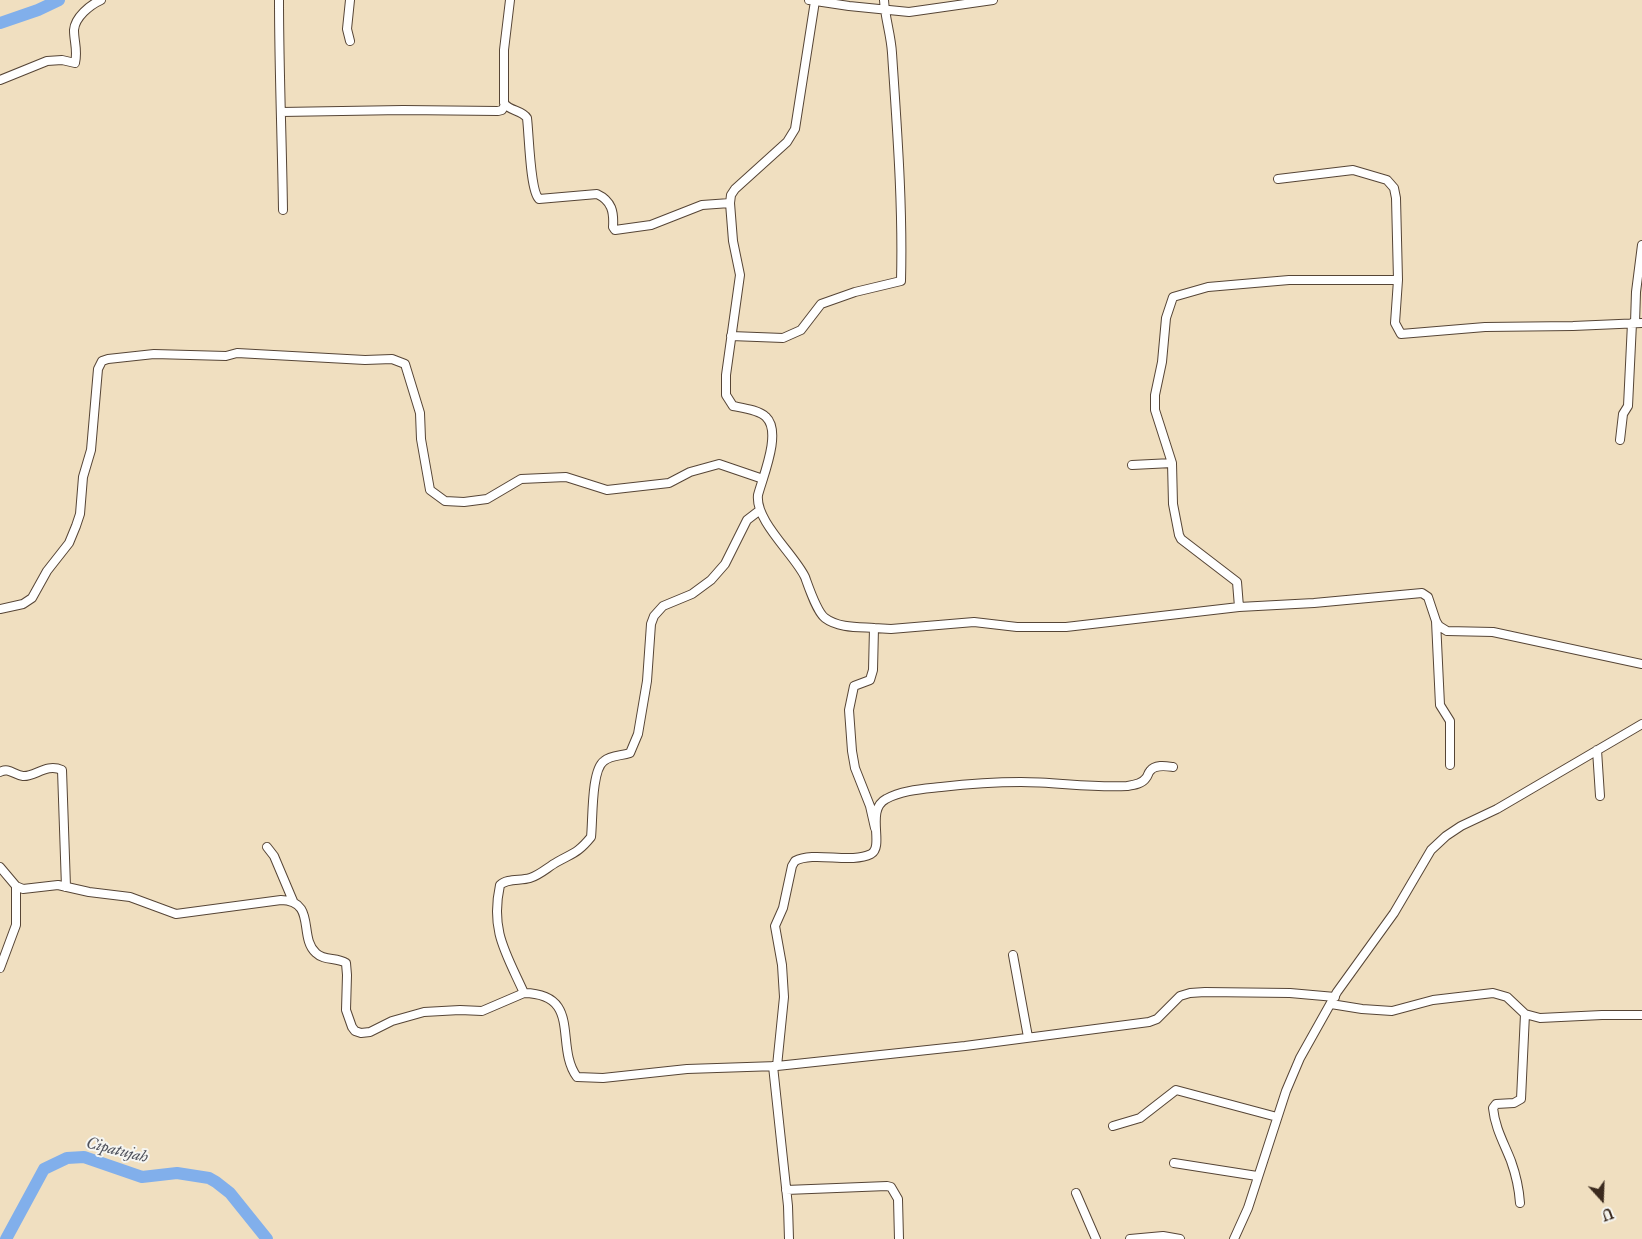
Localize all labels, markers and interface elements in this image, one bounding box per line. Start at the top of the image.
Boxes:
water label: Cipatujah [84,1134,150,1168]
north arrow [1577,1174,1627,1224]
text: U [1599,1204,1615,1223]

